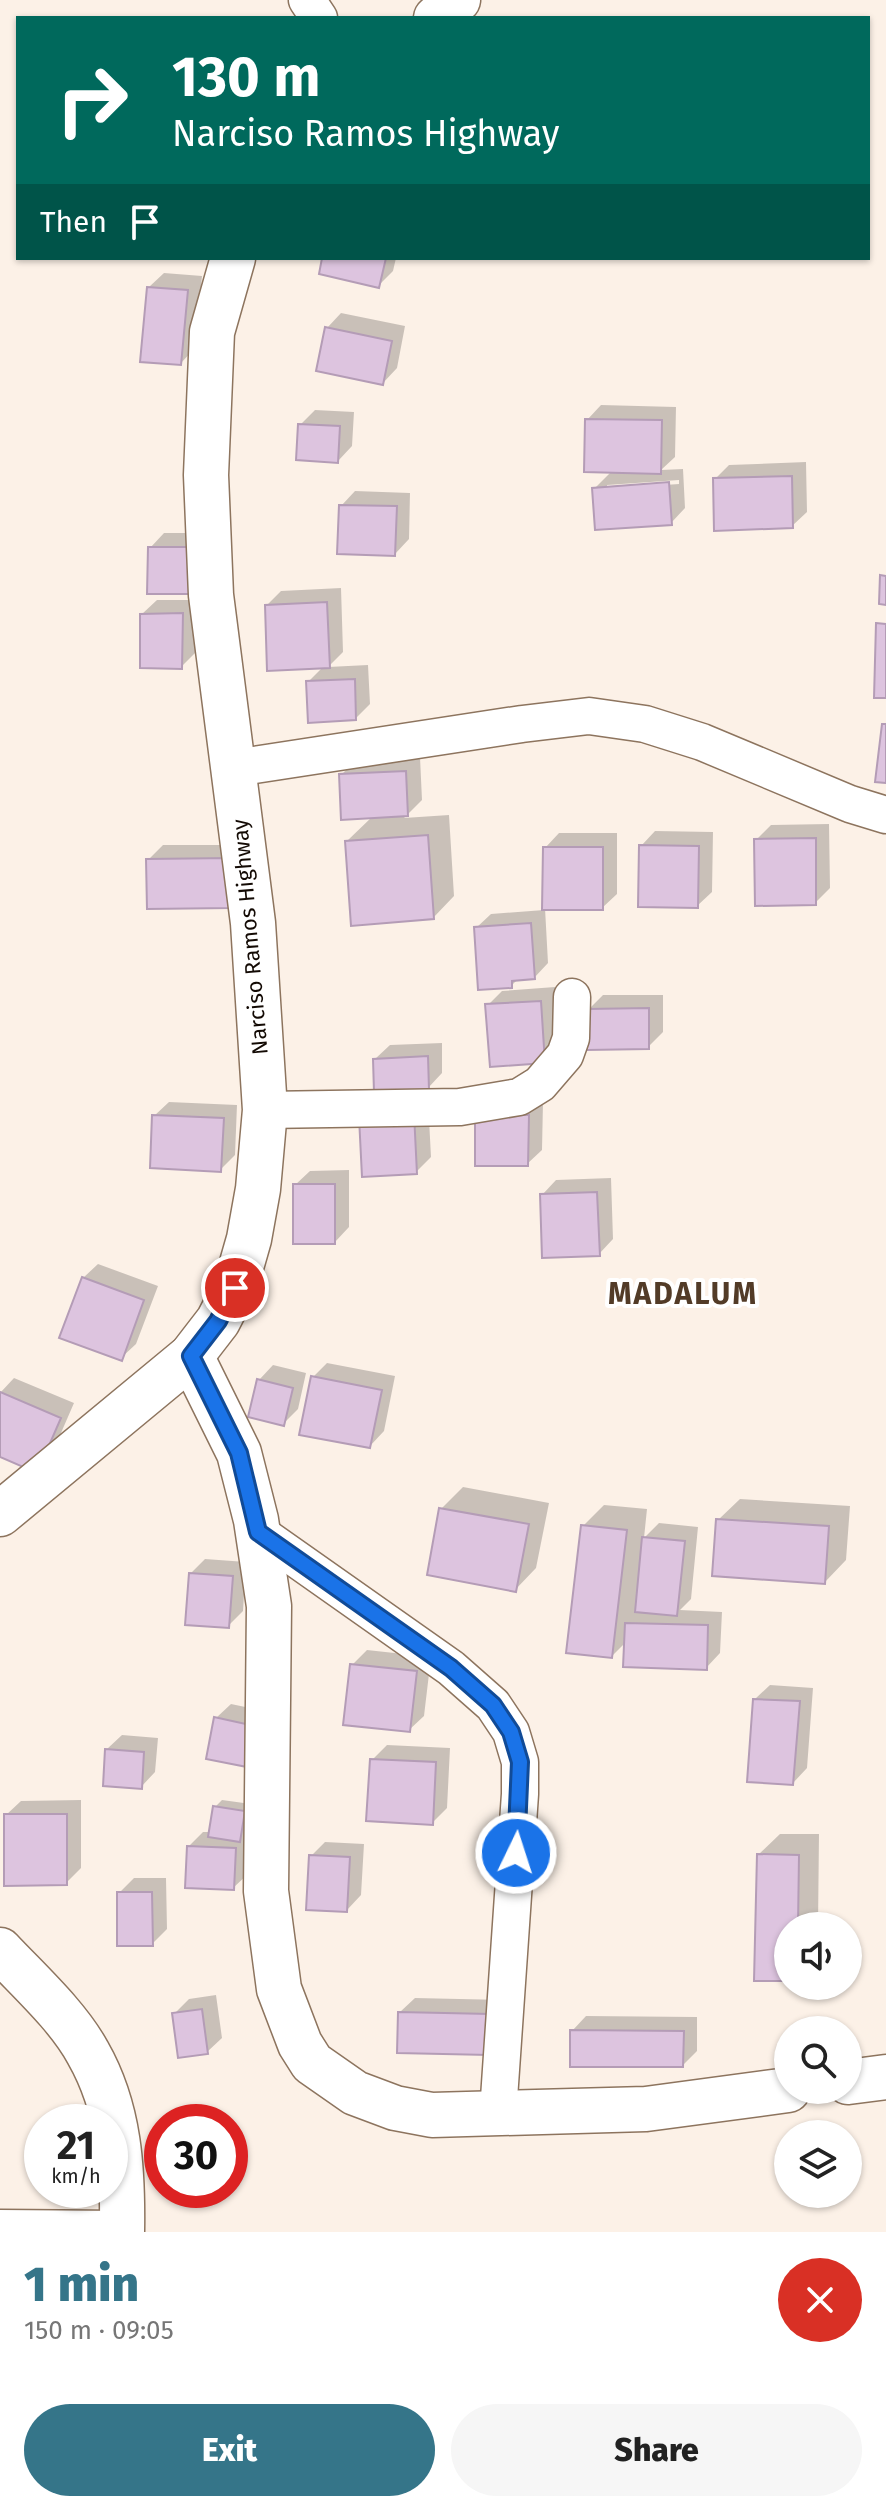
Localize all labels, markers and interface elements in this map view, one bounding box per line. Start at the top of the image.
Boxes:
text: 130 m [172,44,320,111]
icon: right [40,48,144,152]
text: Narciso Ramos Highway [172,112,560,156]
icon: arrive [123,200,167,244]
text: Then [40,204,107,240]
street label: Narciso Ramos Highway [226,818,274,1056]
pin [201,1254,269,1322]
icon: arrive [213,1266,257,1310]
district label: MADALUM [608,1276,758,1312]
position arrow [474,1811,558,1895]
map controls [774,1912,862,2208]
button: sound [774,1912,862,2000]
button: search [774,2016,862,2104]
speed limit sign: 30 [144,2104,248,2208]
button: layers [774,2120,862,2208]
text: 21 [57,2122,95,2170]
text: km/h [51,2164,101,2188]
text: 1 min [24,2256,139,2314]
button: close [778,2258,862,2342]
text: 150 m · 09:05 [24,2315,174,2346]
button: Exit [24,2404,435,2496]
button: Share [451,2404,862,2496]

